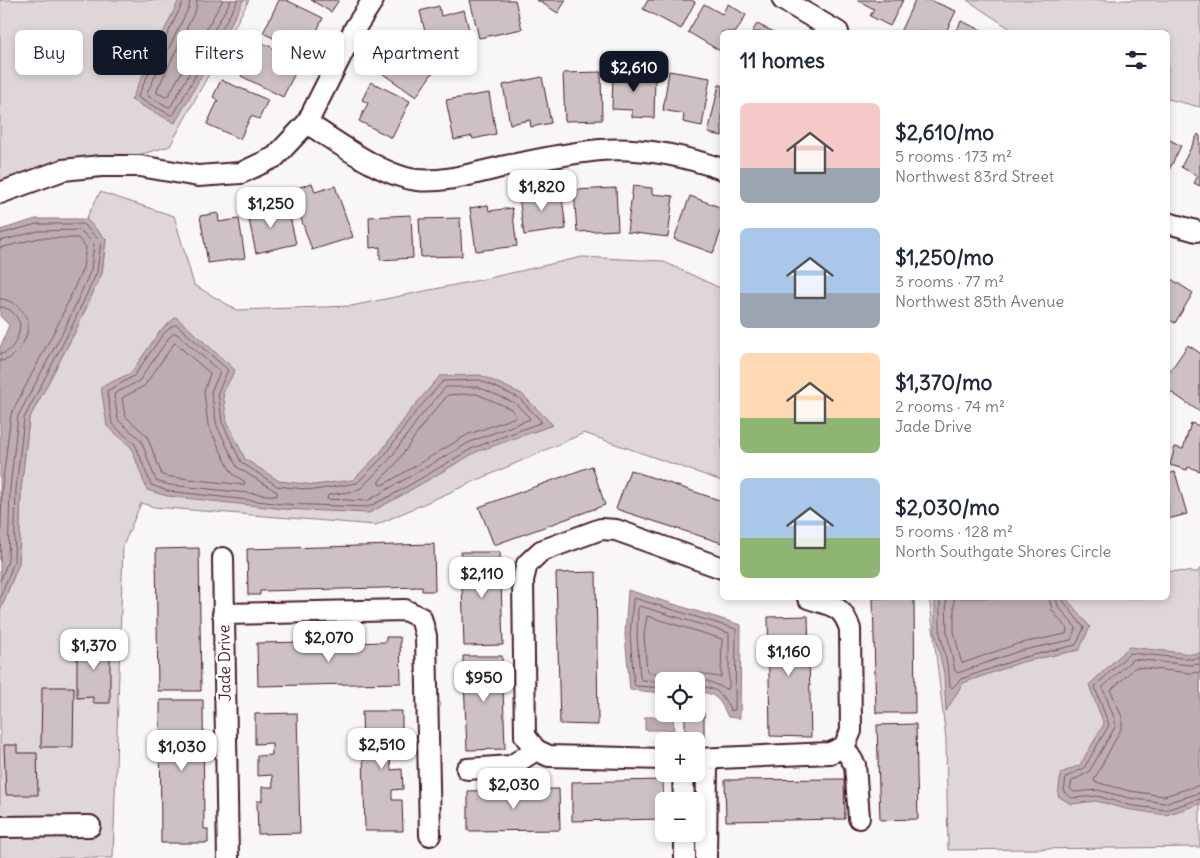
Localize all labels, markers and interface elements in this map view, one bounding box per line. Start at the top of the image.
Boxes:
chip: Buy [15,30,83,75]
chip: Rent [93,30,167,75]
chip: Filters [177,30,262,75]
chip: New [272,30,344,75]
chip: Apartment [354,30,477,75]
icon: filters [1122,46,1150,74]
text: 11 homes [740,47,825,74]
pin: $2,610 [593,51,675,93]
text: $2,610 [610,57,658,77]
text: $2,610/mo [895,119,994,146]
icon: home [780,123,840,183]
text: 5 rooms · 173 m² [895,146,1012,166]
text: Northwest 83rd Street [895,166,1054,186]
pin: $1,820 [501,170,583,212]
text: $1,820 [519,176,565,196]
pin: $1,250 [230,186,312,229]
text: $1,250 [248,193,294,213]
text: $1,250/mo [895,244,994,271]
icon: home [780,248,840,308]
text: 3 rooms · 77 m² [895,271,1004,291]
text: Northwest 85th Avenue [895,291,1064,311]
text: $1,370/mo [895,369,992,396]
icon: home [780,373,840,433]
text: 2 rooms · 74 m² [895,396,1005,416]
text: Jade Drive [895,416,972,436]
text: $2,030/mo [895,494,999,521]
icon: home [780,498,840,558]
text: 5 rooms · 128 m² [895,521,1013,541]
text: North Southgate Shores Circle [895,541,1111,561]
pin: $2,110 [441,556,523,599]
text: $2,110 [460,563,504,583]
pin: $2,070 [288,620,370,663]
street label: Jade Drive [213,624,235,702]
text: $2,070 [304,627,354,647]
pin: $1,370 [53,628,135,671]
pin: $1,160 [748,634,830,677]
text: $1,370 [71,635,117,655]
text: $1,160 [767,641,811,661]
pin: $950 [454,660,514,703]
text: $950 [465,667,503,687]
map controls [655,672,705,842]
button: locate [655,672,705,722]
pin: $2,510 [341,728,423,770]
pin: $1,030 [141,730,223,772]
button: + [655,732,705,782]
text: $2,510 [358,734,406,754]
text: $1,030 [158,736,206,756]
pin: $2,030 [473,768,555,810]
text: $2,030 [488,774,540,794]
button: − [655,792,705,842]

